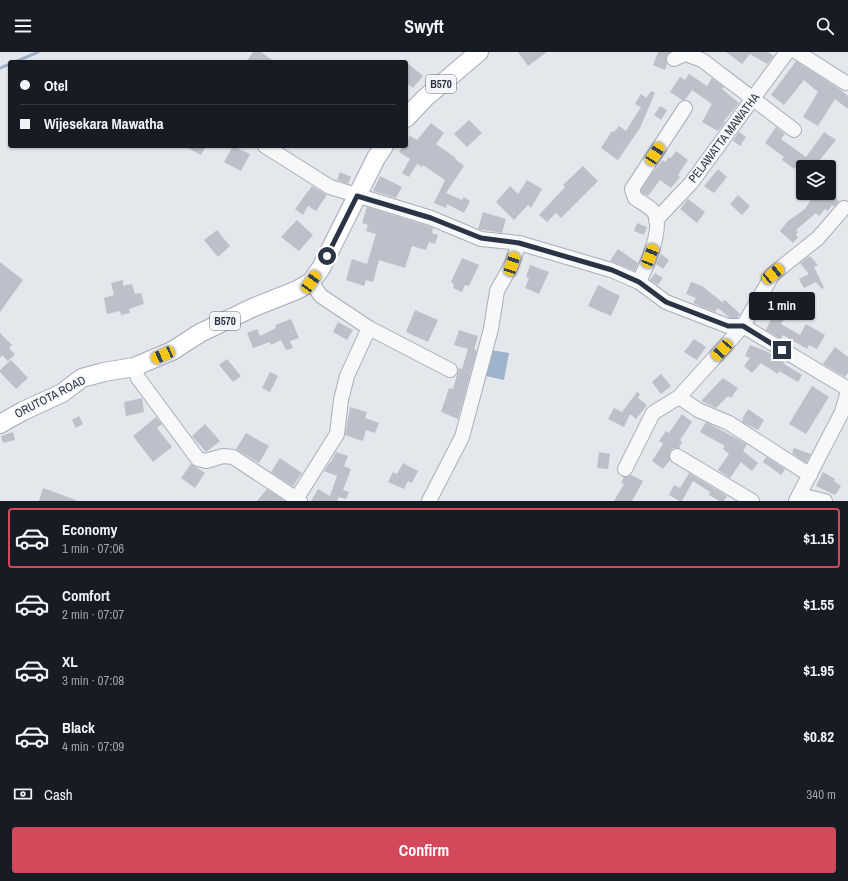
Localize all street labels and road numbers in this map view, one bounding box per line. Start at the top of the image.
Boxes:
road number: B570 [426,75,456,93]
street label: PELAWATTA MAWATHA [685,90,763,186]
road number: B570 [210,312,240,330]
street label: ORUTOTA ROAD [12,372,88,422]

